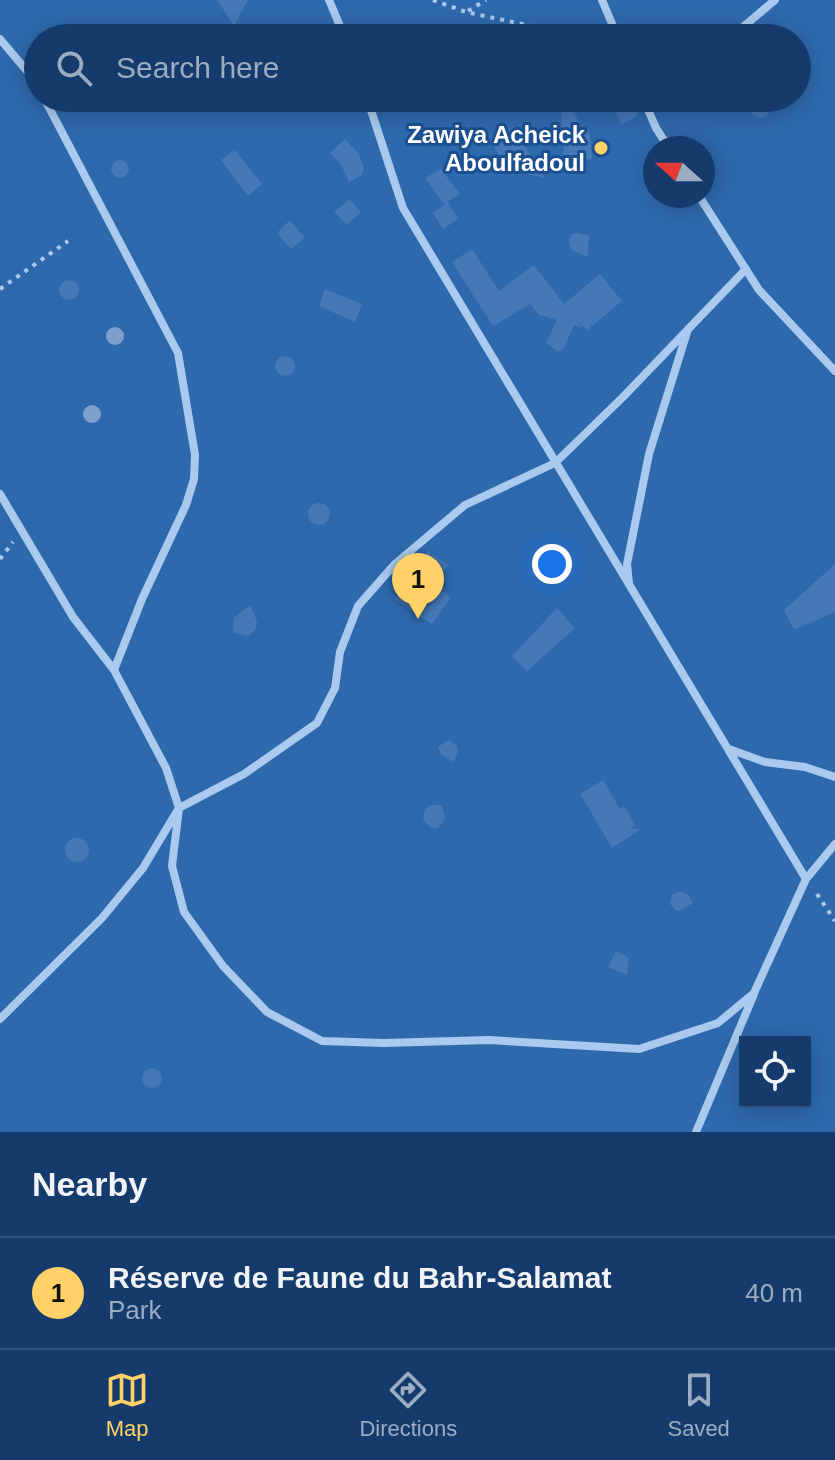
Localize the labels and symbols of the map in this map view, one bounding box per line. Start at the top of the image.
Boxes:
place label: Zawiya Acheick Aboulfadoul [407,121,586,176]
north arrow [643,136,715,208]
marker: Zawiya Acheick Aboulfadoul [592,139,610,157]
your location [532,544,572,584]
pin: 1 [392,553,444,619]

